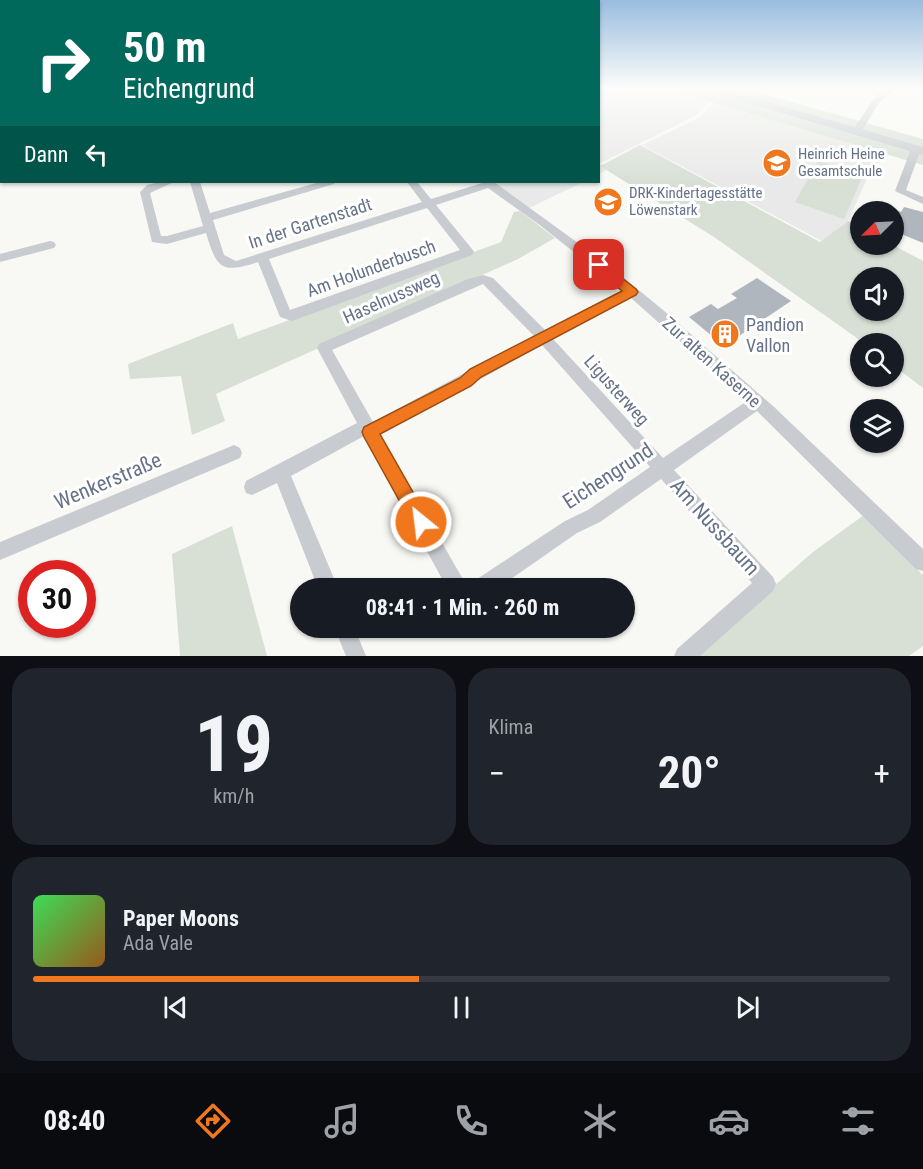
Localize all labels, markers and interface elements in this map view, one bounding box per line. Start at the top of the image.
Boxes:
text: 50 m [123,23,206,72]
icon: right [24,24,102,102]
text: Eichengrund [123,73,255,105]
icon: left [80,138,113,171]
text: Dann [24,142,68,167]
place label: Heinrich Heine Gesamtschule [798,145,885,180]
school or university icon: Heinrich Heine Gesamtschule [761,147,793,179]
place label: DRK-Kindertagesstätte Löwenstark [629,184,763,219]
school or university icon: DRK-Kindertagesstätte Löwenstark [592,186,624,218]
street label: In der Gartenstadt [246,193,374,253]
north arrow [850,201,904,255]
map controls [850,201,904,453]
street label: Am Holunderbusch [304,235,438,301]
pin [573,239,624,290]
icon: arrive [582,248,615,281]
street label: Haselnussweg [339,266,443,328]
button: sound [850,267,904,321]
street label: Zur alten Kaserne [659,312,765,412]
place label: Pandion Vallon [746,314,804,356]
building icon: Pandion Vallon [709,318,741,350]
button: search [850,333,904,387]
street label: Ligusterweg [580,351,654,429]
button: layers [850,399,904,453]
street label: Eichengrund [558,438,658,514]
street label: Wenkerstraße [51,448,165,514]
street label: Am Nussbaum [665,474,765,580]
position arrow [389,490,453,554]
speed limit sign: 30 [18,560,96,638]
text: 08:41 · 1 Min. · 260 m [366,595,559,620]
text: 19 [194,699,273,790]
text: Klima [489,715,533,739]
text: 20° [658,746,721,799]
text: − [489,754,505,793]
text: + [874,754,890,793]
text: km/h [213,784,254,808]
text: Paper Moons [123,906,239,931]
text: Ada Vale [123,931,193,955]
icon: previous [159,991,192,1024]
icon: pause [445,991,478,1024]
icon: next [731,991,764,1024]
icon: directions [192,1100,234,1142]
icon: music [321,1100,363,1142]
icon: phone [450,1100,492,1142]
icon: climate [579,1100,621,1142]
icon: car [708,1100,750,1142]
icon: filters [837,1100,879,1142]
text: 08:40 [44,1105,105,1137]

